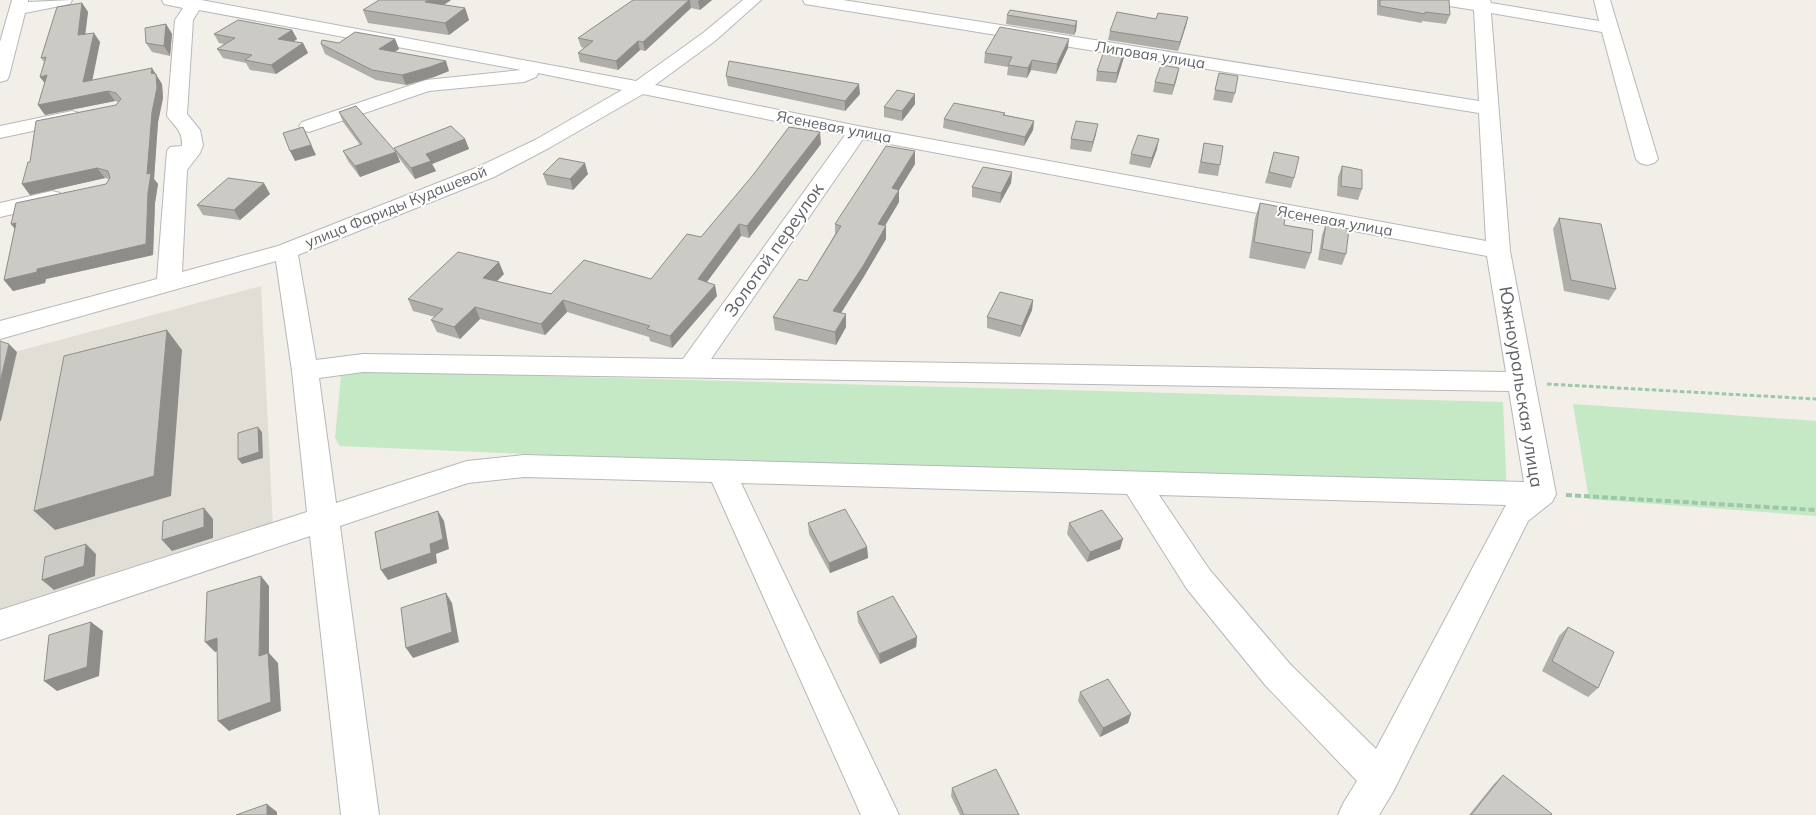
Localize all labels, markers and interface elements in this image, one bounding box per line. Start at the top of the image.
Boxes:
street label: Липовая улица [1094,36,1207,73]
street label: Ясеневая улица [775,106,893,147]
street label: улица Фариды Кудашевой [302,161,489,252]
street label: Золотой переулок [719,178,829,321]
street label: Ясеневая улица [1276,201,1394,240]
street label: Южноуральская улица [1494,285,1549,489]

